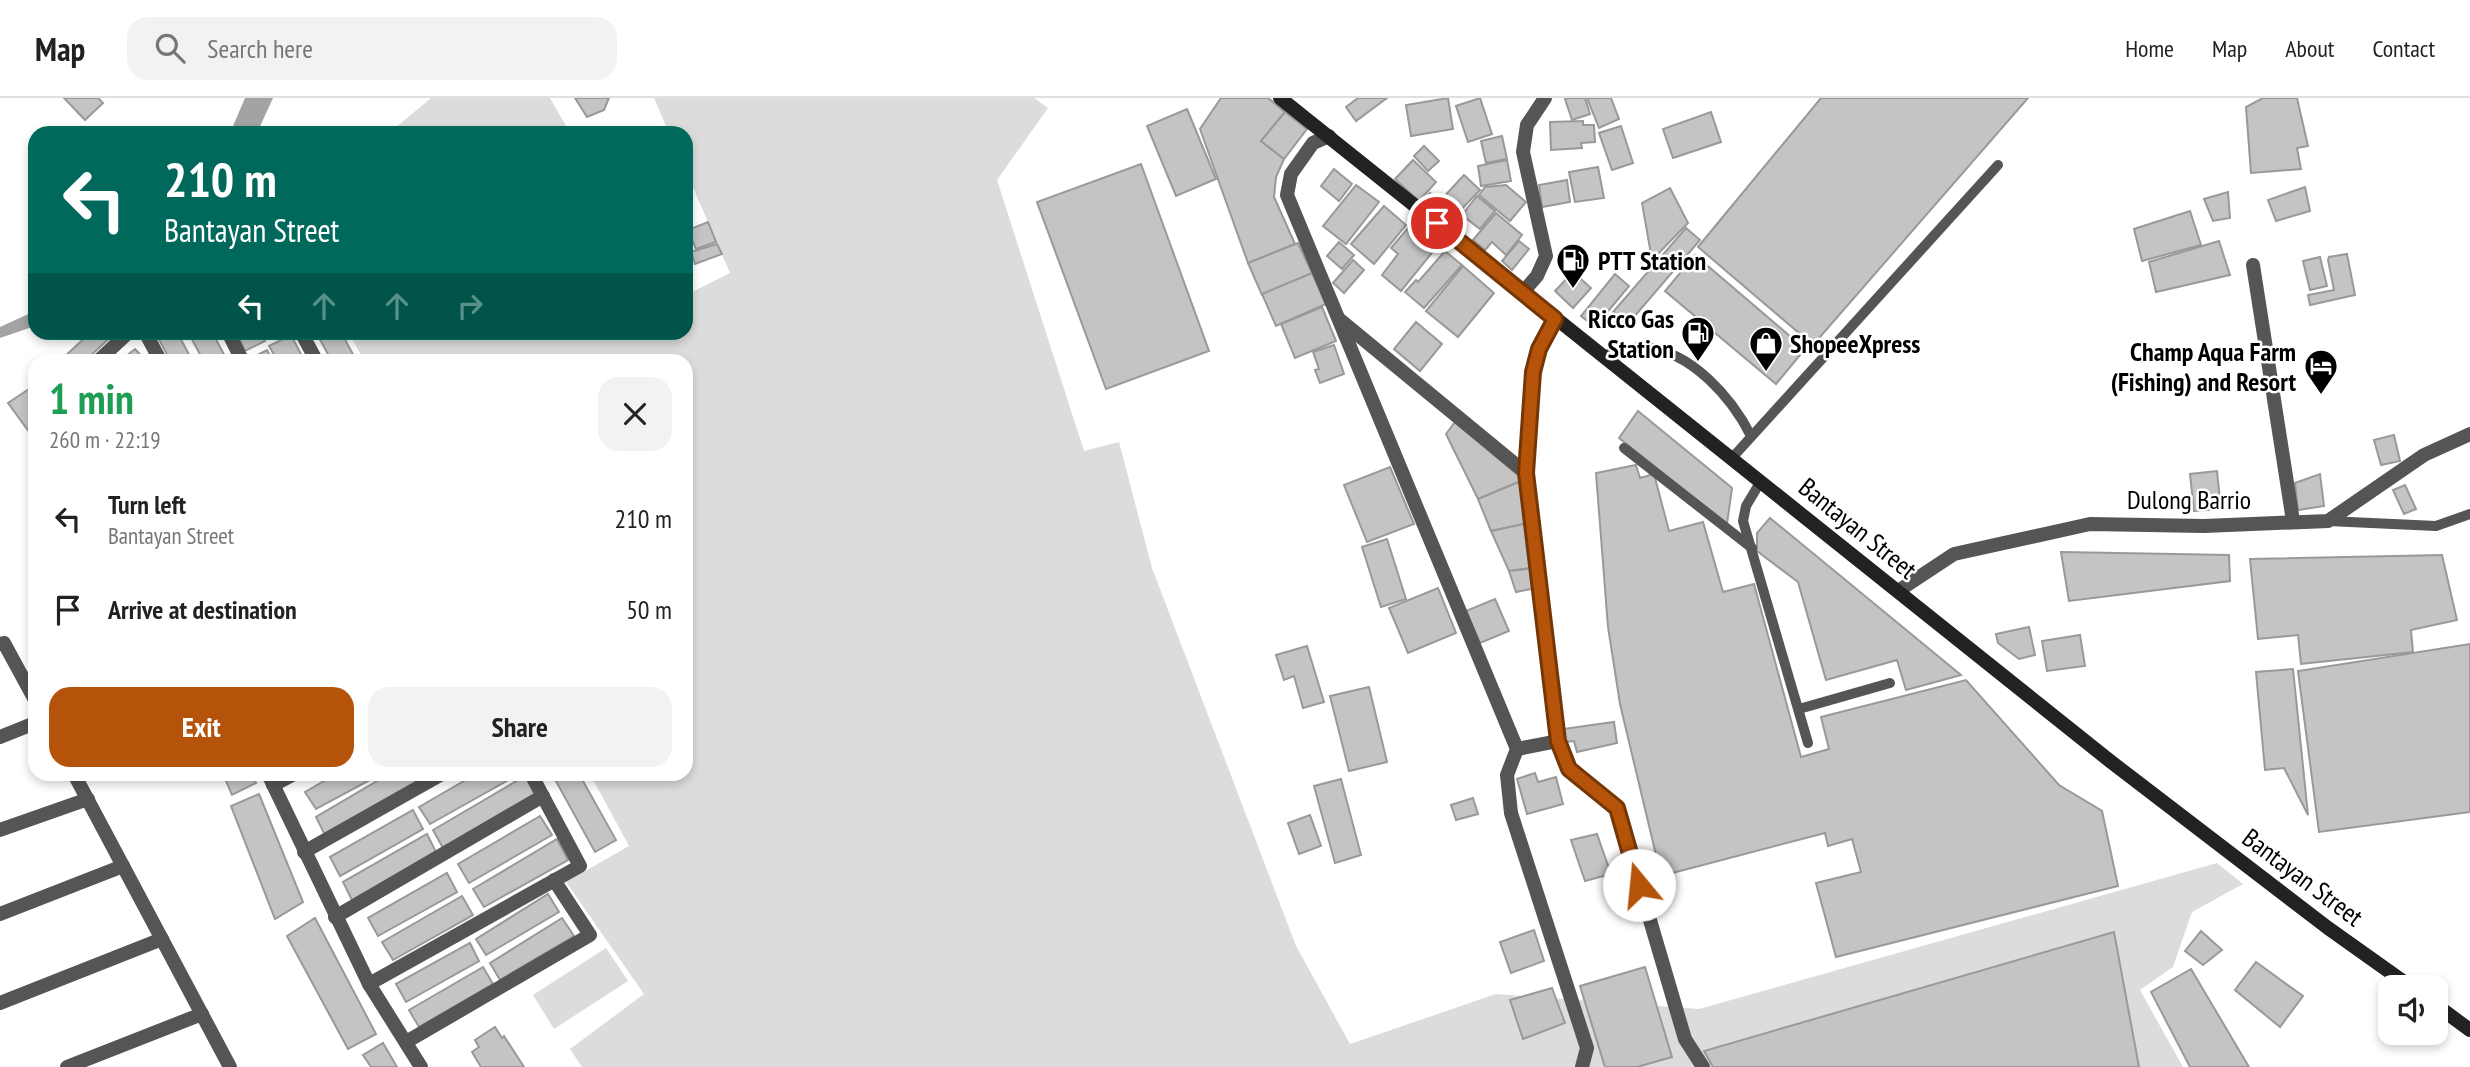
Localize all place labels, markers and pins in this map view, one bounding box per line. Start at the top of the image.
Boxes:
pin [1407,193,1467,253]
fuel station icon: PTT Station [1554,241,1592,290]
place label: PTT Station [1598,244,1706,277]
place label: Ricco Gas Station [1588,302,1674,365]
fuel station icon: Ricco Gas Station [1679,314,1717,363]
shop icon: ShopeeXpress [1747,324,1785,373]
place label: ShopeeXpress [1790,327,1920,360]
place label: Champ Aqua Farm (Fishing) and Resort [2111,335,2296,398]
hotel icon: Champ Aqua Farm (Fishing) and Resort [2302,347,2340,396]

